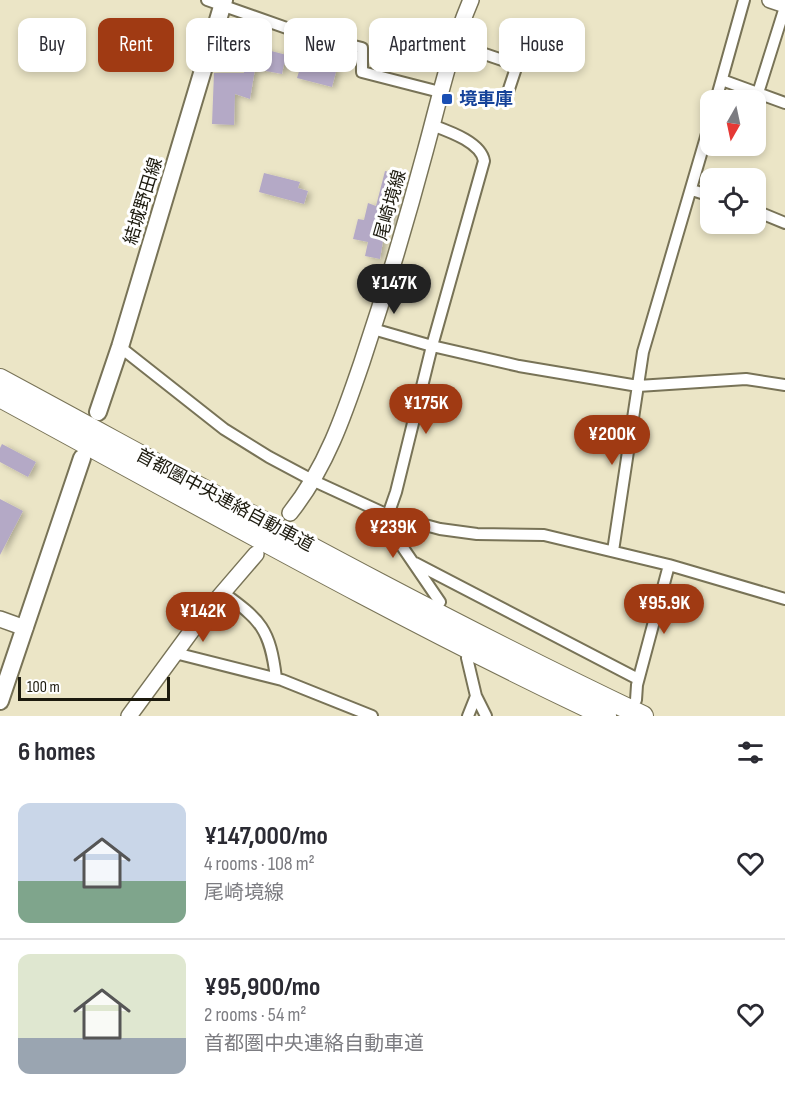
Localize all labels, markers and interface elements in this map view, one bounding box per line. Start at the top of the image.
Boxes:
chip: Buy [18,18,86,72]
chip: Rent [98,18,174,72]
chip: Filters [186,18,272,72]
chip: New [284,18,357,72]
chip: Apartment [369,18,487,72]
chip: House [499,18,585,72]
place label: 境車庫 [459,89,513,110]
north arrow [700,90,766,156]
map controls [700,90,766,234]
marker: 境車庫 [440,92,454,106]
street label: 結城野田線 [120,155,167,247]
street label: 尾崎境線 [370,168,410,243]
button: locate [700,168,766,234]
pin: ¥147K [352,264,436,315]
text: ¥147K [371,271,417,295]
pin: ¥175K [384,384,468,435]
text: ¥175K [403,391,449,415]
pin: ¥200K [570,415,654,466]
text: ¥200K [588,422,636,446]
street label: 首都圏中央連絡自動車道 [132,445,317,556]
pin: ¥239K [351,508,435,559]
text: ¥239K [369,515,417,539]
pin: ¥95.9K [615,584,713,635]
text: ¥95.9K [638,591,690,615]
pin: ¥142K [161,592,245,643]
text: ¥142K [180,599,226,623]
scale bar [18,674,170,702]
text: 100 m [27,678,60,697]
icon: filters [734,736,767,769]
text: 6 homes [18,737,96,768]
text: ¥147,000/mo [204,821,328,852]
icon: home [66,827,138,899]
icon: heart [734,847,767,880]
text: 4 rooms · 108 m² [204,852,315,876]
text: 尾崎境線 [204,881,284,905]
text: ¥95,900/mo [204,972,320,1003]
icon: home [66,978,138,1050]
icon: heart [734,998,767,1031]
text: 2 rooms · 54 m² [204,1003,306,1027]
text: 首都圏中央連絡自動車道 [204,1032,424,1056]

